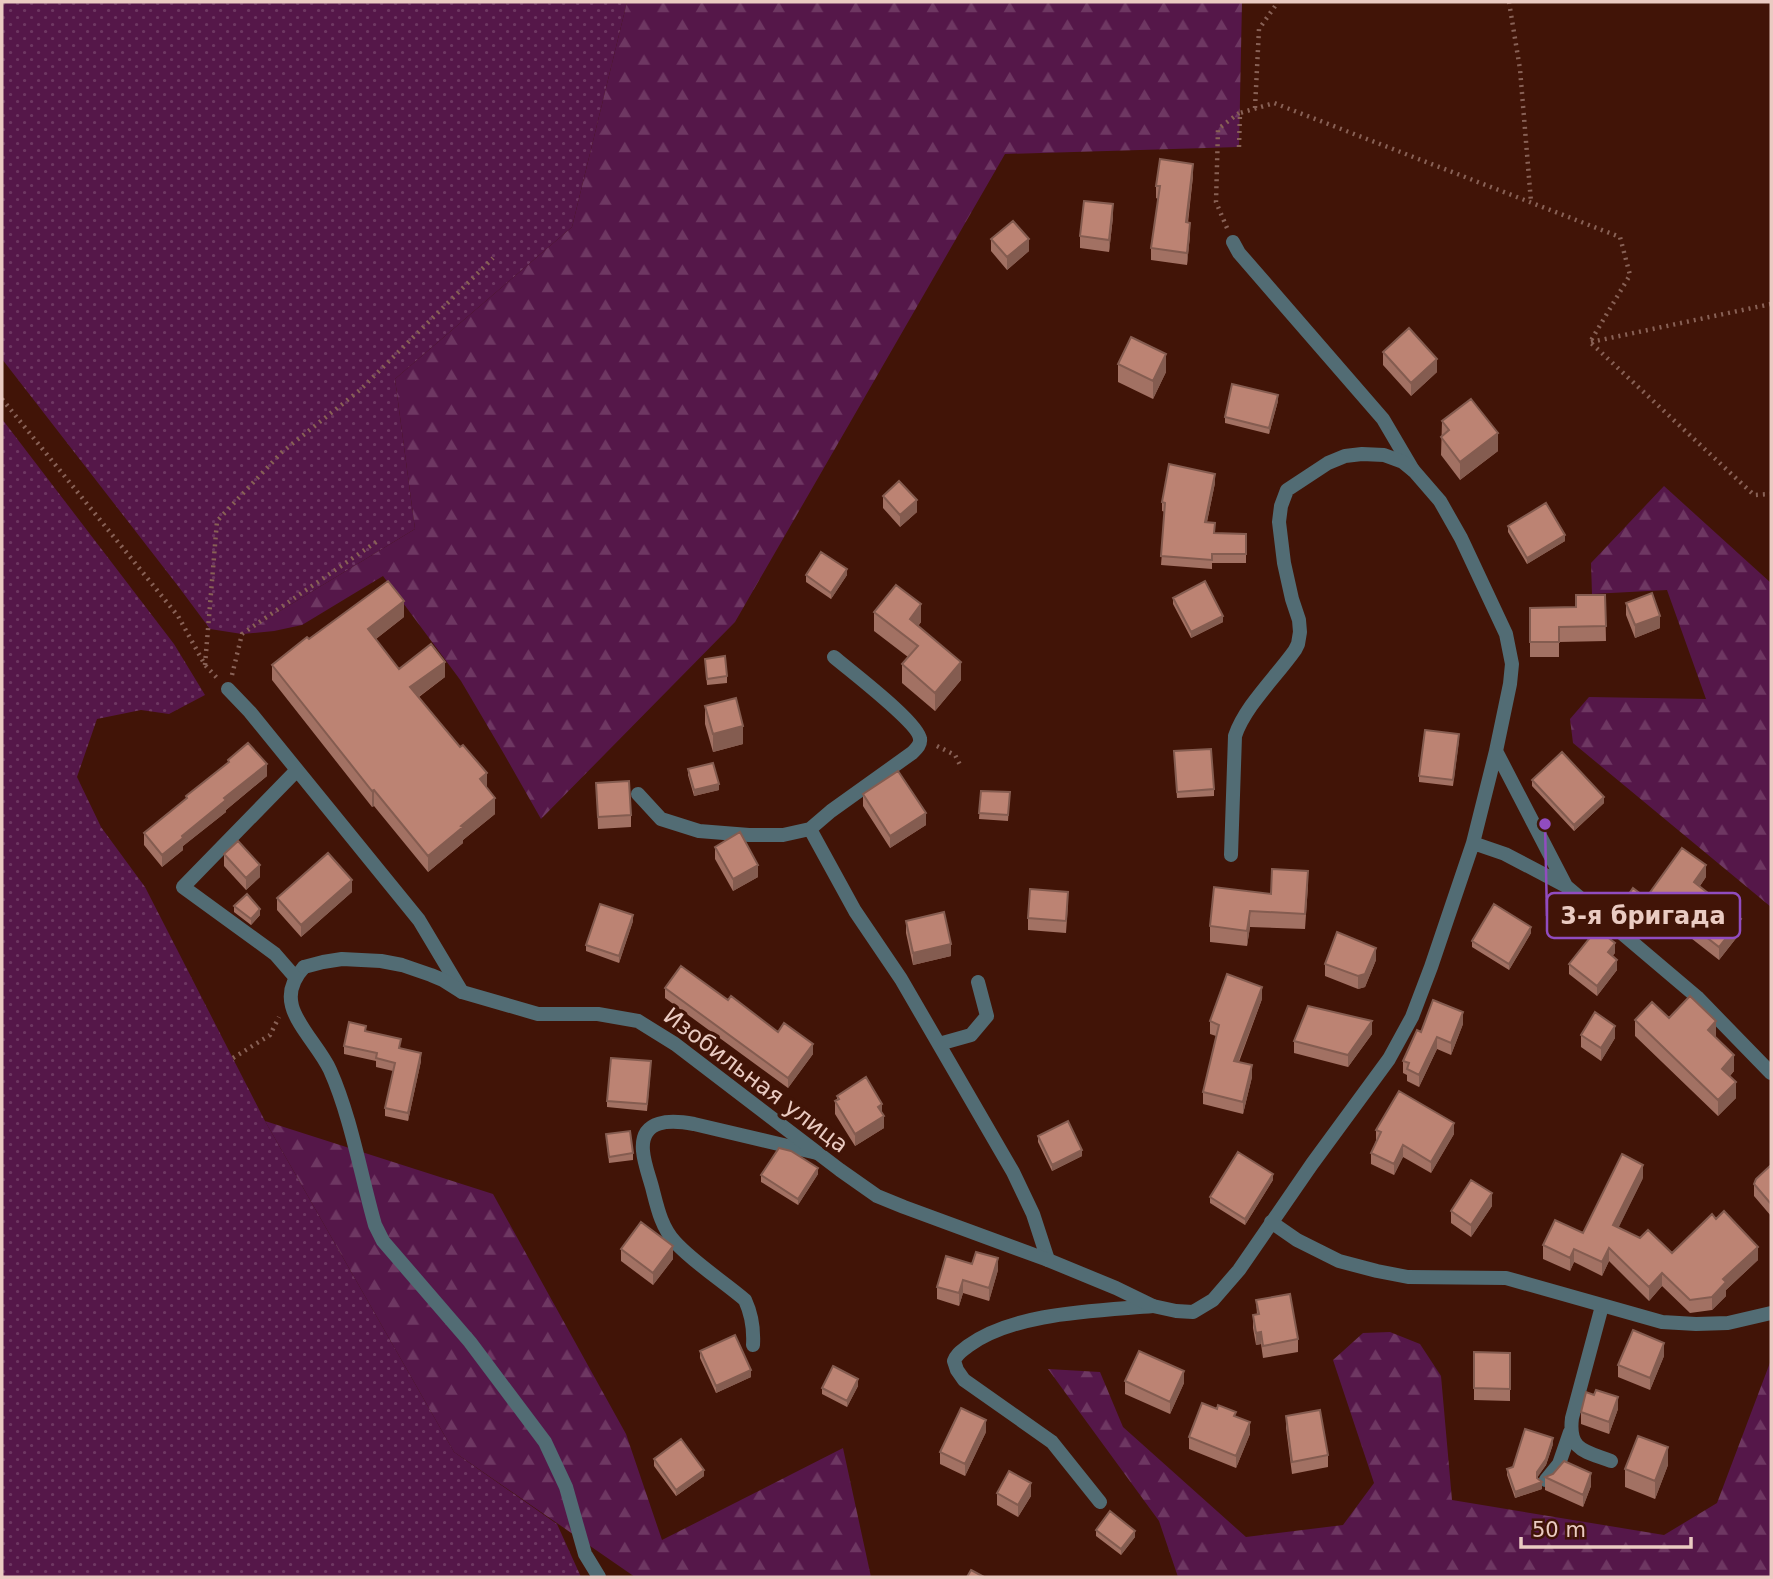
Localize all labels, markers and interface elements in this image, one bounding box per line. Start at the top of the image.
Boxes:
callout: 3-я бригада [1547,893,1740,938]
text: 3-я бригада [1560,902,1726,930]
street label: Изобильная улица [659,1002,853,1158]
scale bar [1521,1506,1691,1550]
text: 50 m [1532,1518,1586,1542]

